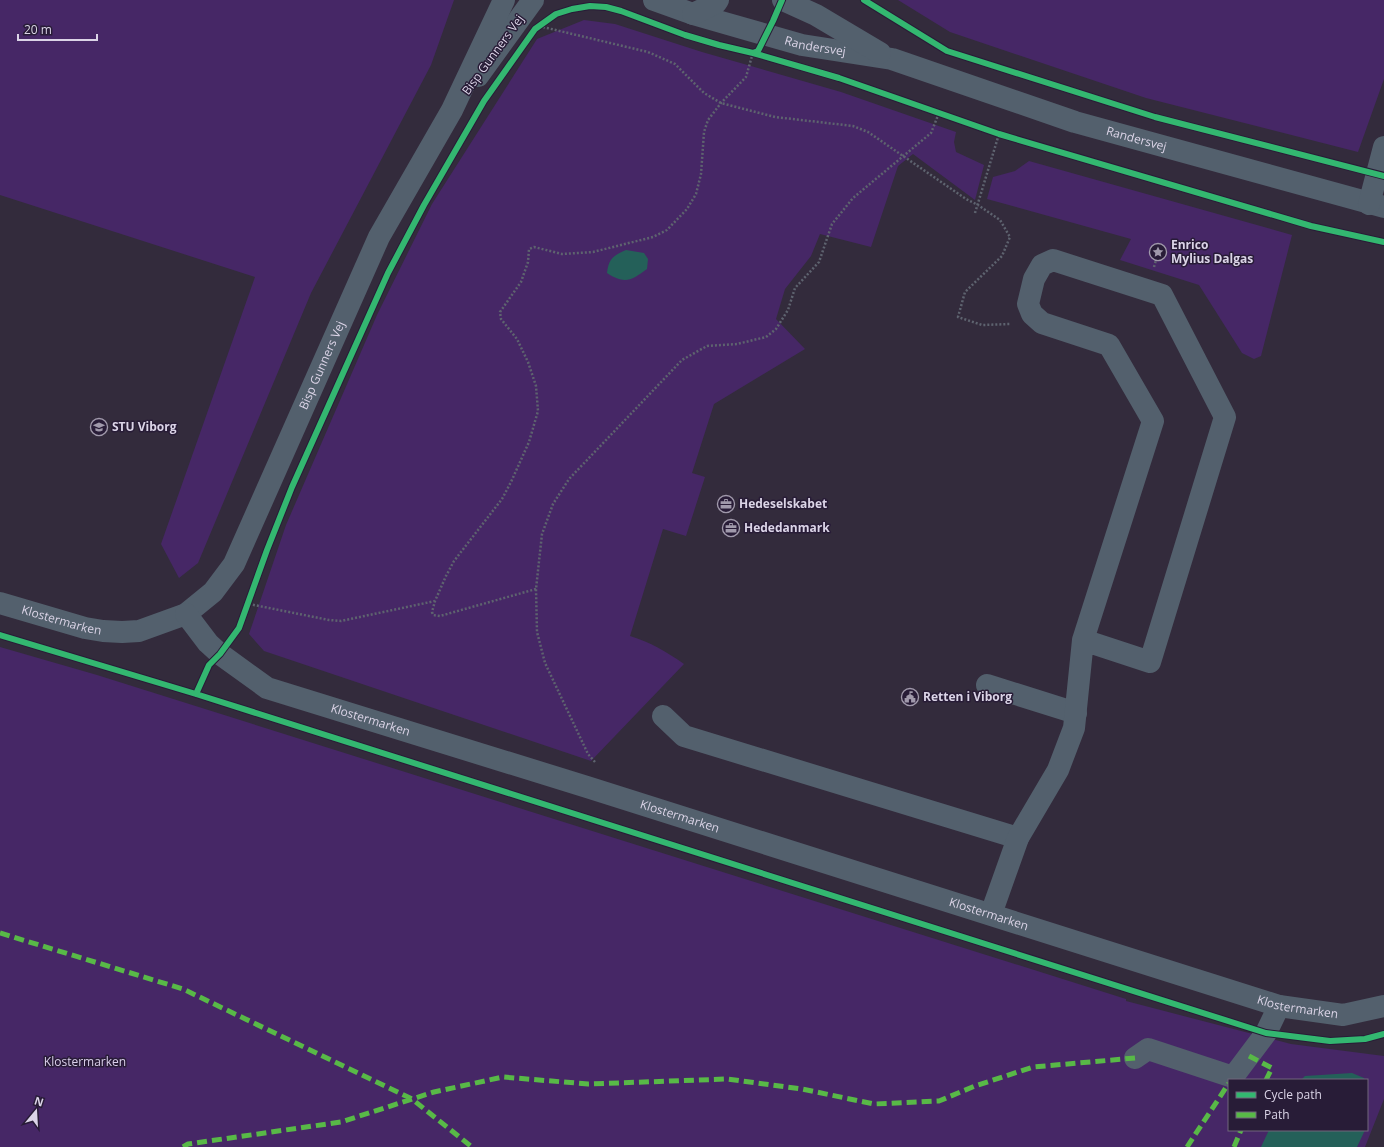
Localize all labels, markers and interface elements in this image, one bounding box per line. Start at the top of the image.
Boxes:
street label: Bisp Gunners Vej [458,11,527,98]
scale bar [18,16,97,42]
text: 20 m [24,21,52,38]
street label: Randersvej [783,31,847,60]
street label: Randersvej [1104,122,1169,155]
place label: Enrico Mylius Dalgas [1171,236,1253,267]
place icon: Enrico Mylius Dalgas [1148,242,1168,262]
street label: Bisp Gunners Vej [295,318,349,412]
school or university icon: STU Viborg [89,417,109,437]
place label: STU Viborg [112,418,177,435]
office icon: Hedeselskabet [716,494,736,514]
place label: Hedeselskabet [739,495,827,512]
office icon: Hededanmark [721,518,741,538]
place label: Hededanmark [744,519,830,536]
street label: Klostermarken [20,601,103,639]
public building icon: Retten i Viborg [900,687,920,707]
place label: Retten i Viborg [923,688,1012,705]
street label: Klostermarken [329,699,412,740]
street label: Klostermarken [638,795,722,836]
street label: Klostermarken [947,893,1031,934]
street label: Klostermarken [1255,991,1339,1022]
park label: Klostermarken [44,1053,126,1070]
legend [1228,1079,1368,1131]
text: Cycle path [1264,1086,1322,1103]
north arrow [16,1091,56,1131]
text: N [33,1092,46,1110]
text: Path [1264,1106,1290,1123]

